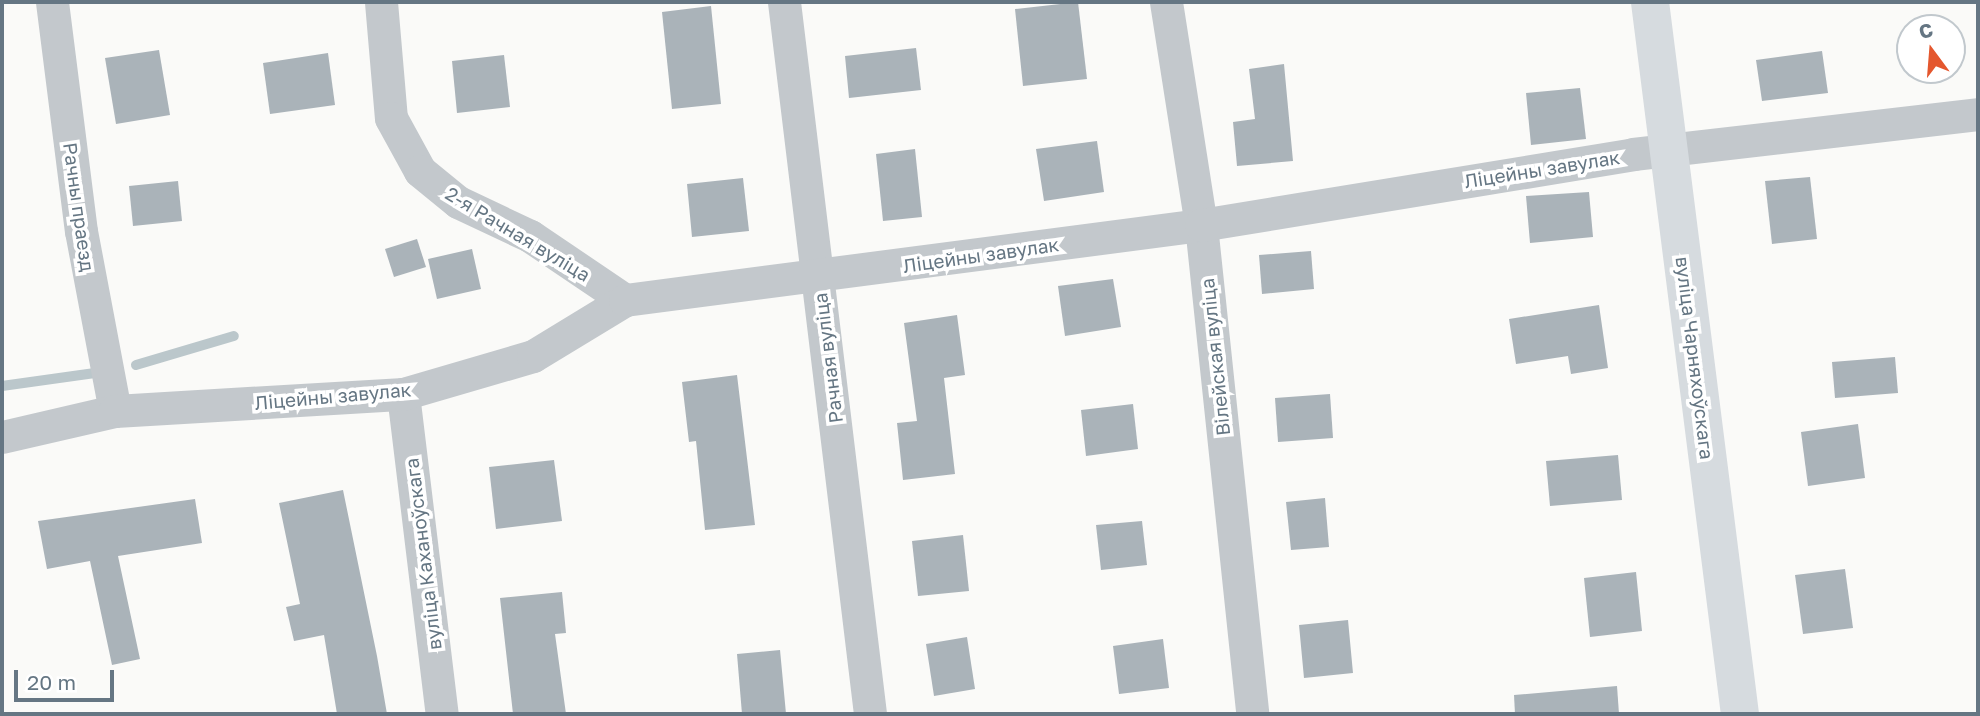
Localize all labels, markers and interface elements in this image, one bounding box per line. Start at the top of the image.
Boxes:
north arrow [1896,14,1966,84]
text: С [1916,17,1935,43]
street label: Рачны праезд [59,141,99,273]
street label: Ліцейны завулак [1462,145,1622,193]
street label: 2-я Рачная вуліца [441,182,595,286]
street label: Ліцейны завулак [901,233,1061,277]
street label: вуліца Чарняхоўскага [1671,255,1719,461]
street label: Вілейская вуліца [1195,277,1235,437]
street label: Рачная вуліца [809,292,847,424]
street label: Ліцейны завулак [254,378,412,414]
street label: вуліца Каханоўскага [400,457,446,651]
scale bar [18,656,117,700]
text: 20 m [27,669,76,695]

